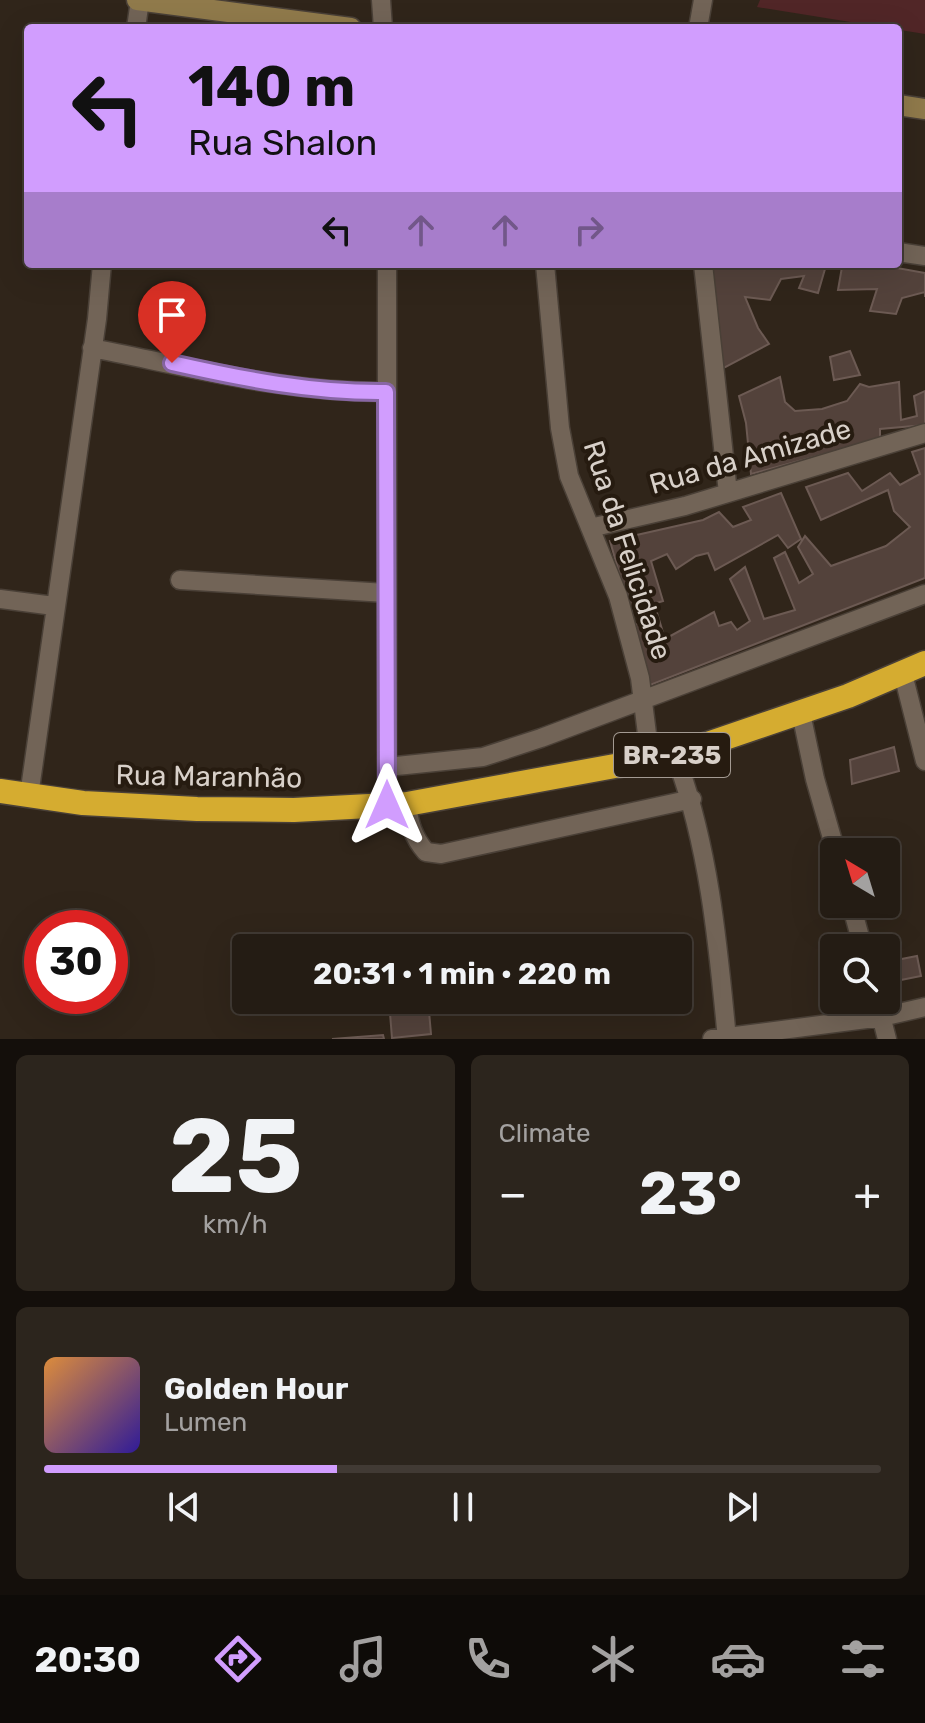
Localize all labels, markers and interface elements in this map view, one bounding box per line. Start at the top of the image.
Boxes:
text: 140 m [188,54,355,120]
icon: left [56,56,160,160]
text: Rua Shalon [188,121,377,164]
icon: left [315,208,359,252]
icon: ahead [399,208,443,252]
icon: ahead [483,208,527,252]
icon: right [567,208,611,252]
pin [138,281,206,363]
icon: arrive [150,293,194,337]
street label: Rua da Amizade [646,412,855,501]
street label: Rua da Felicidade [577,436,679,664]
road number: BR-235 [614,733,730,777]
street label: Rua Maranhão [115,758,303,795]
position arrow [345,763,429,847]
north arrow [820,838,900,918]
map controls [820,838,900,1014]
speed limit sign: 30 [24,910,128,1014]
button: search [820,934,900,1014]
text: 20:31 · 1 min · 220 m [313,956,611,992]
text: 25 [168,1095,303,1218]
text: Climate [499,1118,591,1149]
text: 23° [639,1158,742,1229]
text: − [499,1168,527,1220]
text: + [854,1168,881,1220]
text: km/h [203,1209,268,1240]
text: Golden Hour [164,1371,348,1407]
text: Lumen [164,1407,247,1438]
icon: previous [162,1485,206,1529]
icon: pause [441,1485,485,1529]
icon: next [720,1485,764,1529]
icon: directions [210,1631,266,1687]
icon: music [335,1631,391,1687]
icon: phone [460,1631,516,1687]
icon: climate [585,1631,641,1687]
icon: car [710,1631,766,1687]
icon: filters [835,1631,891,1687]
text: 20:30 [34,1638,141,1681]

